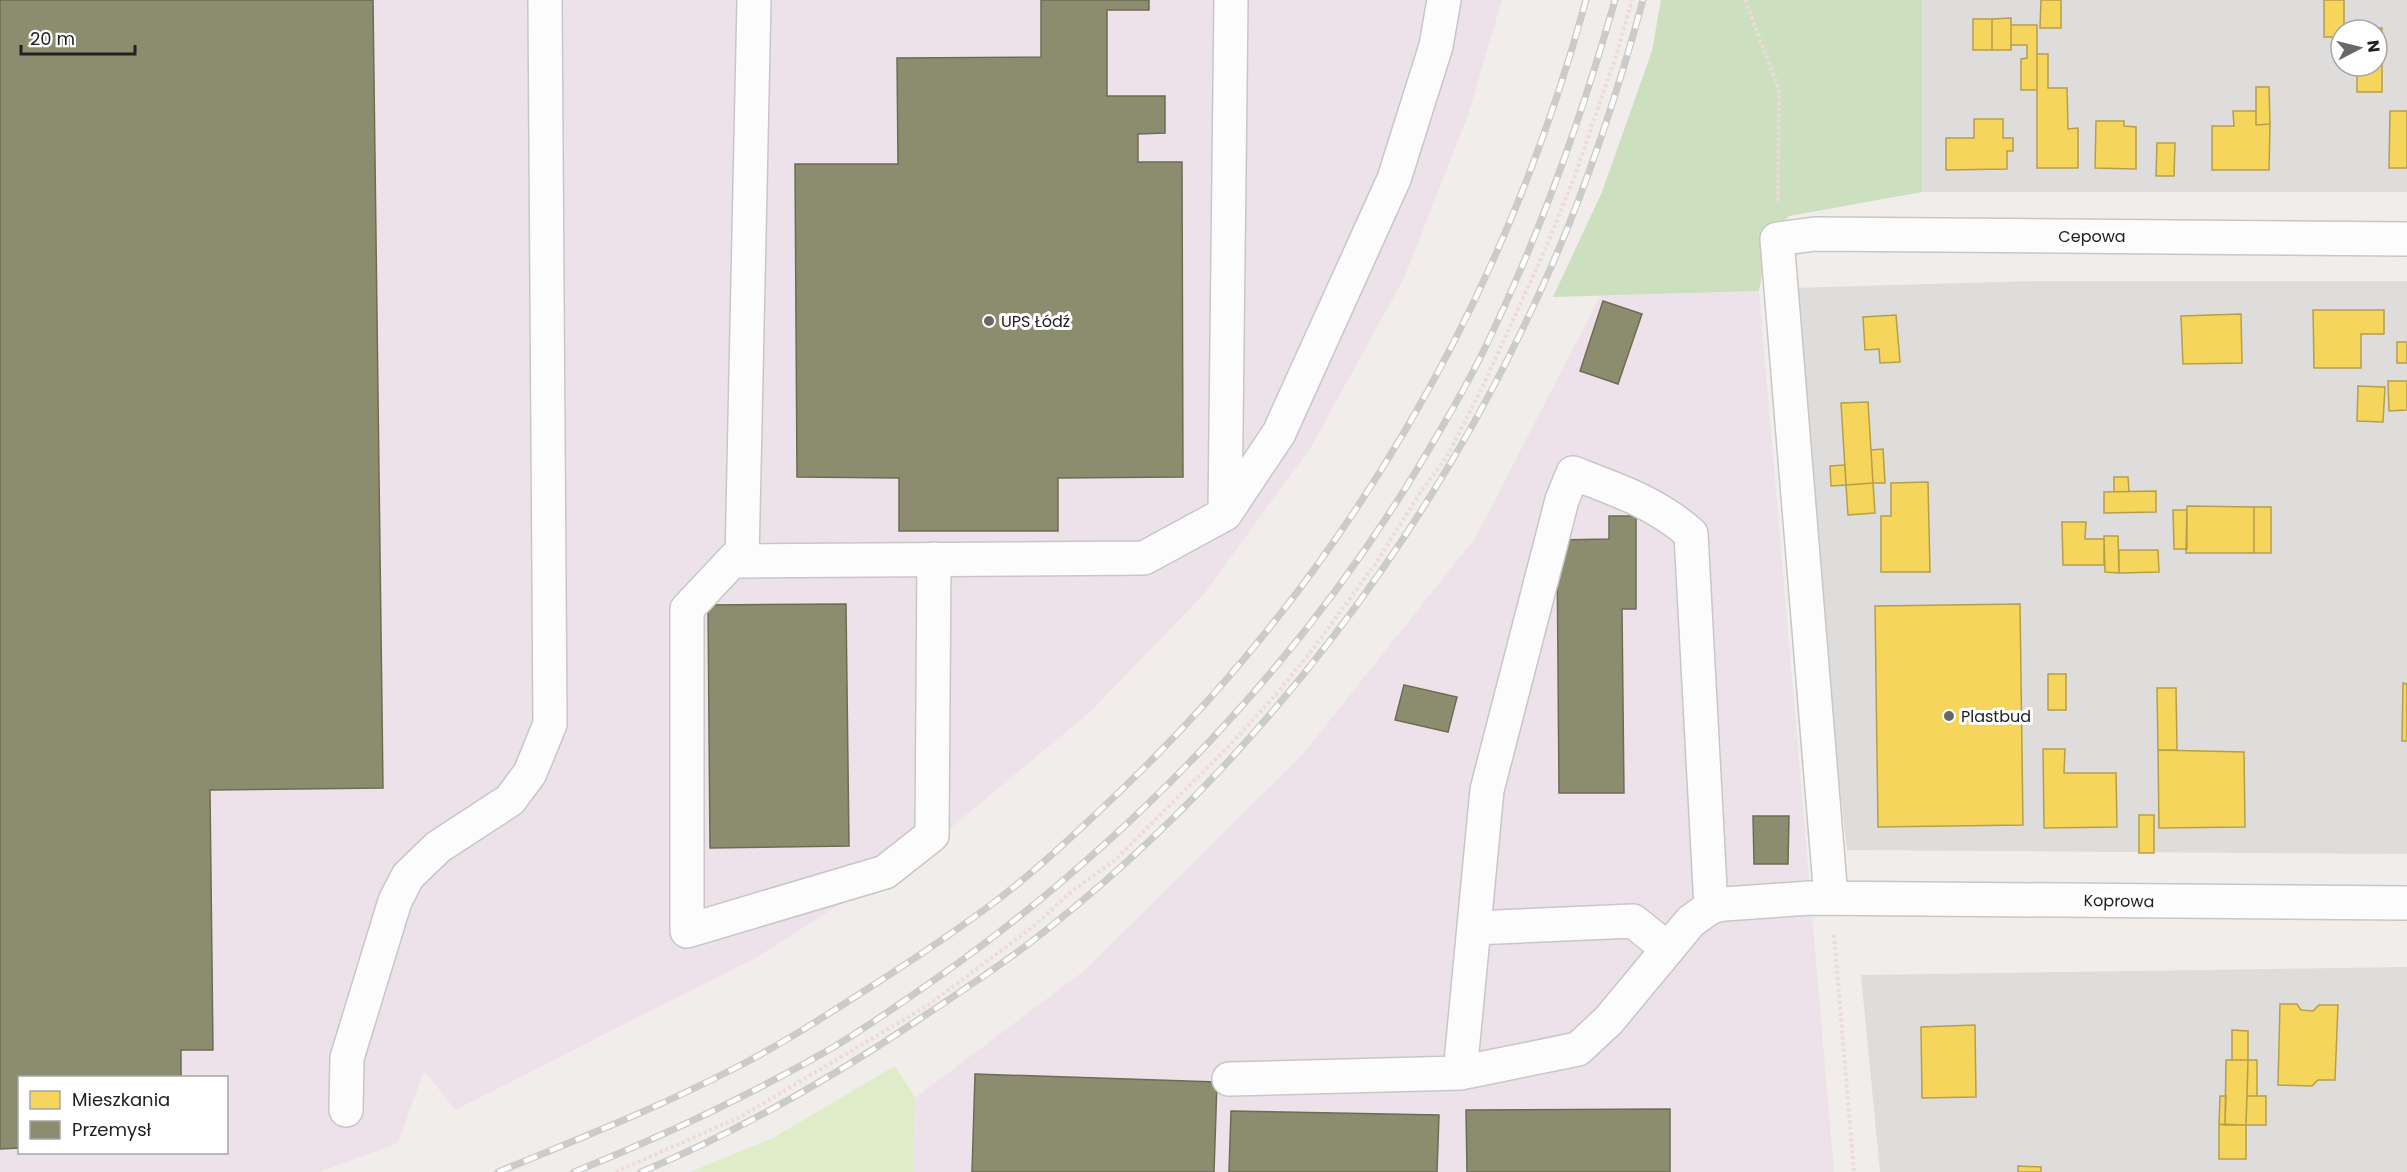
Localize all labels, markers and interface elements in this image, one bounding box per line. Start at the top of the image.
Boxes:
scale bar [21,18,135,56]
north arrow [2329,18,2389,78]
text: 20 m [30,26,75,51]
text: N [2361,39,2386,54]
street label: Cepowa [2058,225,2126,248]
place label: UPS Łódź [1001,310,1070,333]
marker: UPS Łódź [982,314,996,328]
place label: Plastbud [1961,705,2031,728]
marker: Plastbud [1942,709,1956,723]
street label: Koprowa [2083,889,2155,913]
legend [18,1076,228,1154]
text: Mieszkania [72,1087,170,1112]
text: Przemysł [72,1117,152,1142]

